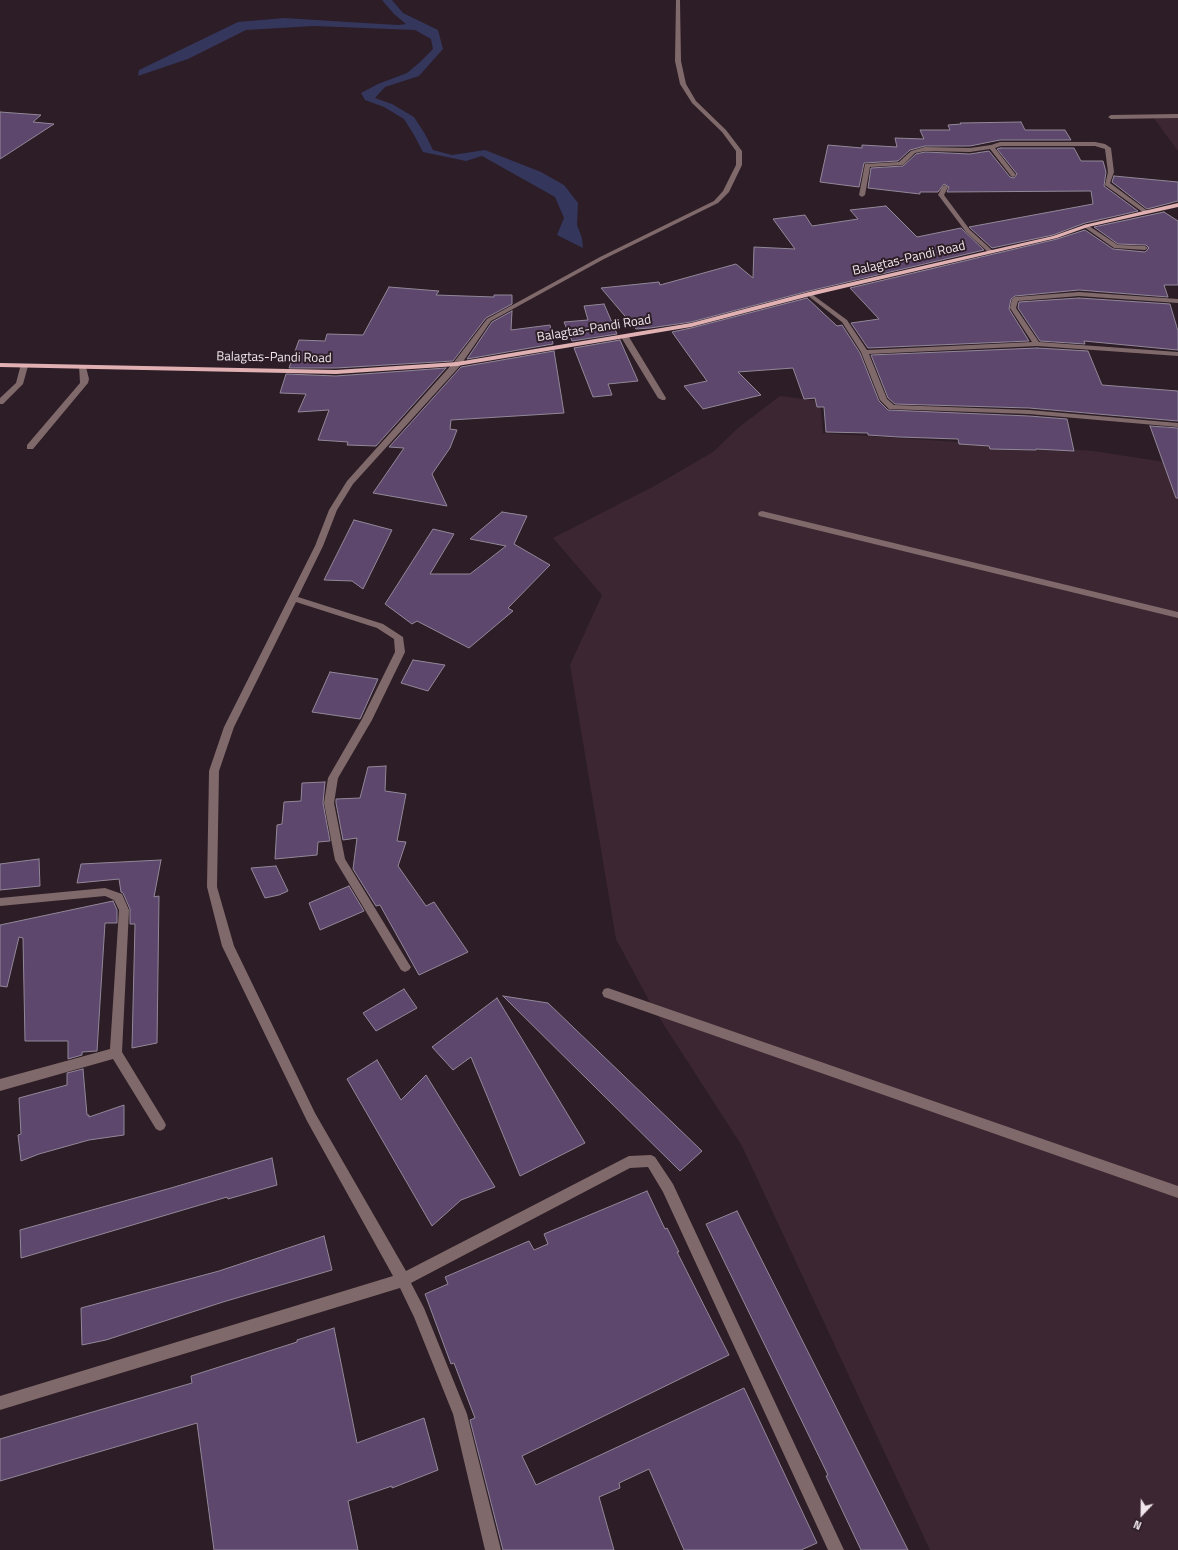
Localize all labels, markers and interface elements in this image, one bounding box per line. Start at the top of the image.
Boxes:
street label: Balagtas-Pandi Road [851,238,967,280]
street label: Balagtas-Pandi Road [536,312,652,346]
street label: Balagtas-Pandi Road [216,349,332,367]
north arrow [1122,1494,1162,1534]
text: N [1131,1516,1144,1534]

